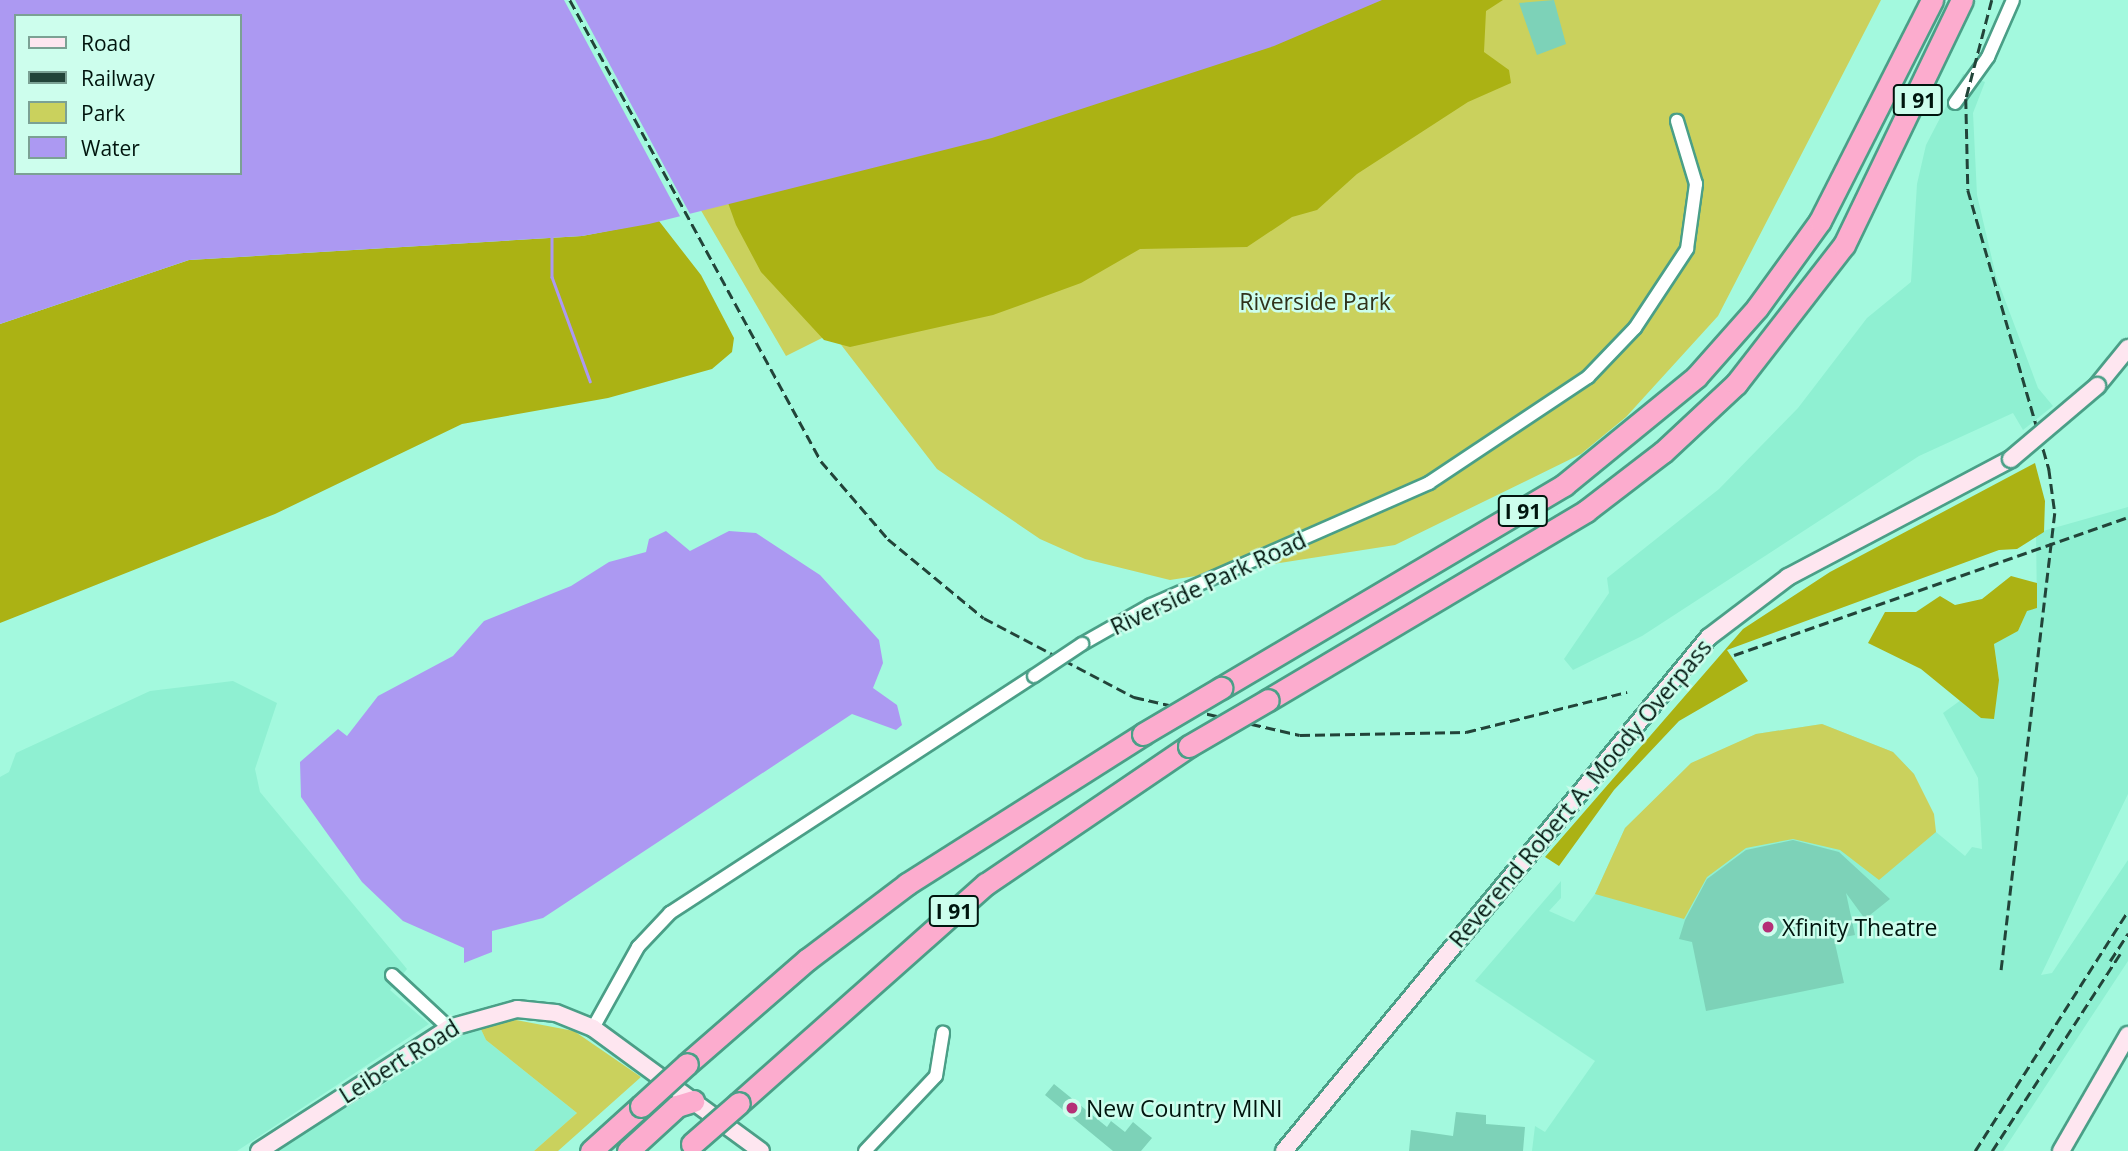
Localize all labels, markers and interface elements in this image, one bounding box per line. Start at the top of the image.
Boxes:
legend [14,14,242,175]
text: Road [81,29,131,57]
text: Railway [81,64,155,92]
road number: I 91 [1892,82,1944,118]
text: Park [81,99,125,127]
text: Water [81,134,140,162]
park label: Riverside Park [1239,287,1391,315]
road number: I 91 [1497,494,1549,528]
street label: Riverside Park Road [1106,526,1310,640]
street label: Reverend Robert A. Moody Overpass [1443,633,1717,953]
road number: I 91 [928,894,980,928]
place label: Xfinity Theatre [1782,913,1937,941]
marker: Xfinity Theatre [1760,919,1776,935]
street label: Leibert Road [334,1013,464,1109]
place label: New Country MINI [1086,1094,1283,1122]
marker: New Country MINI [1064,1100,1080,1116]

